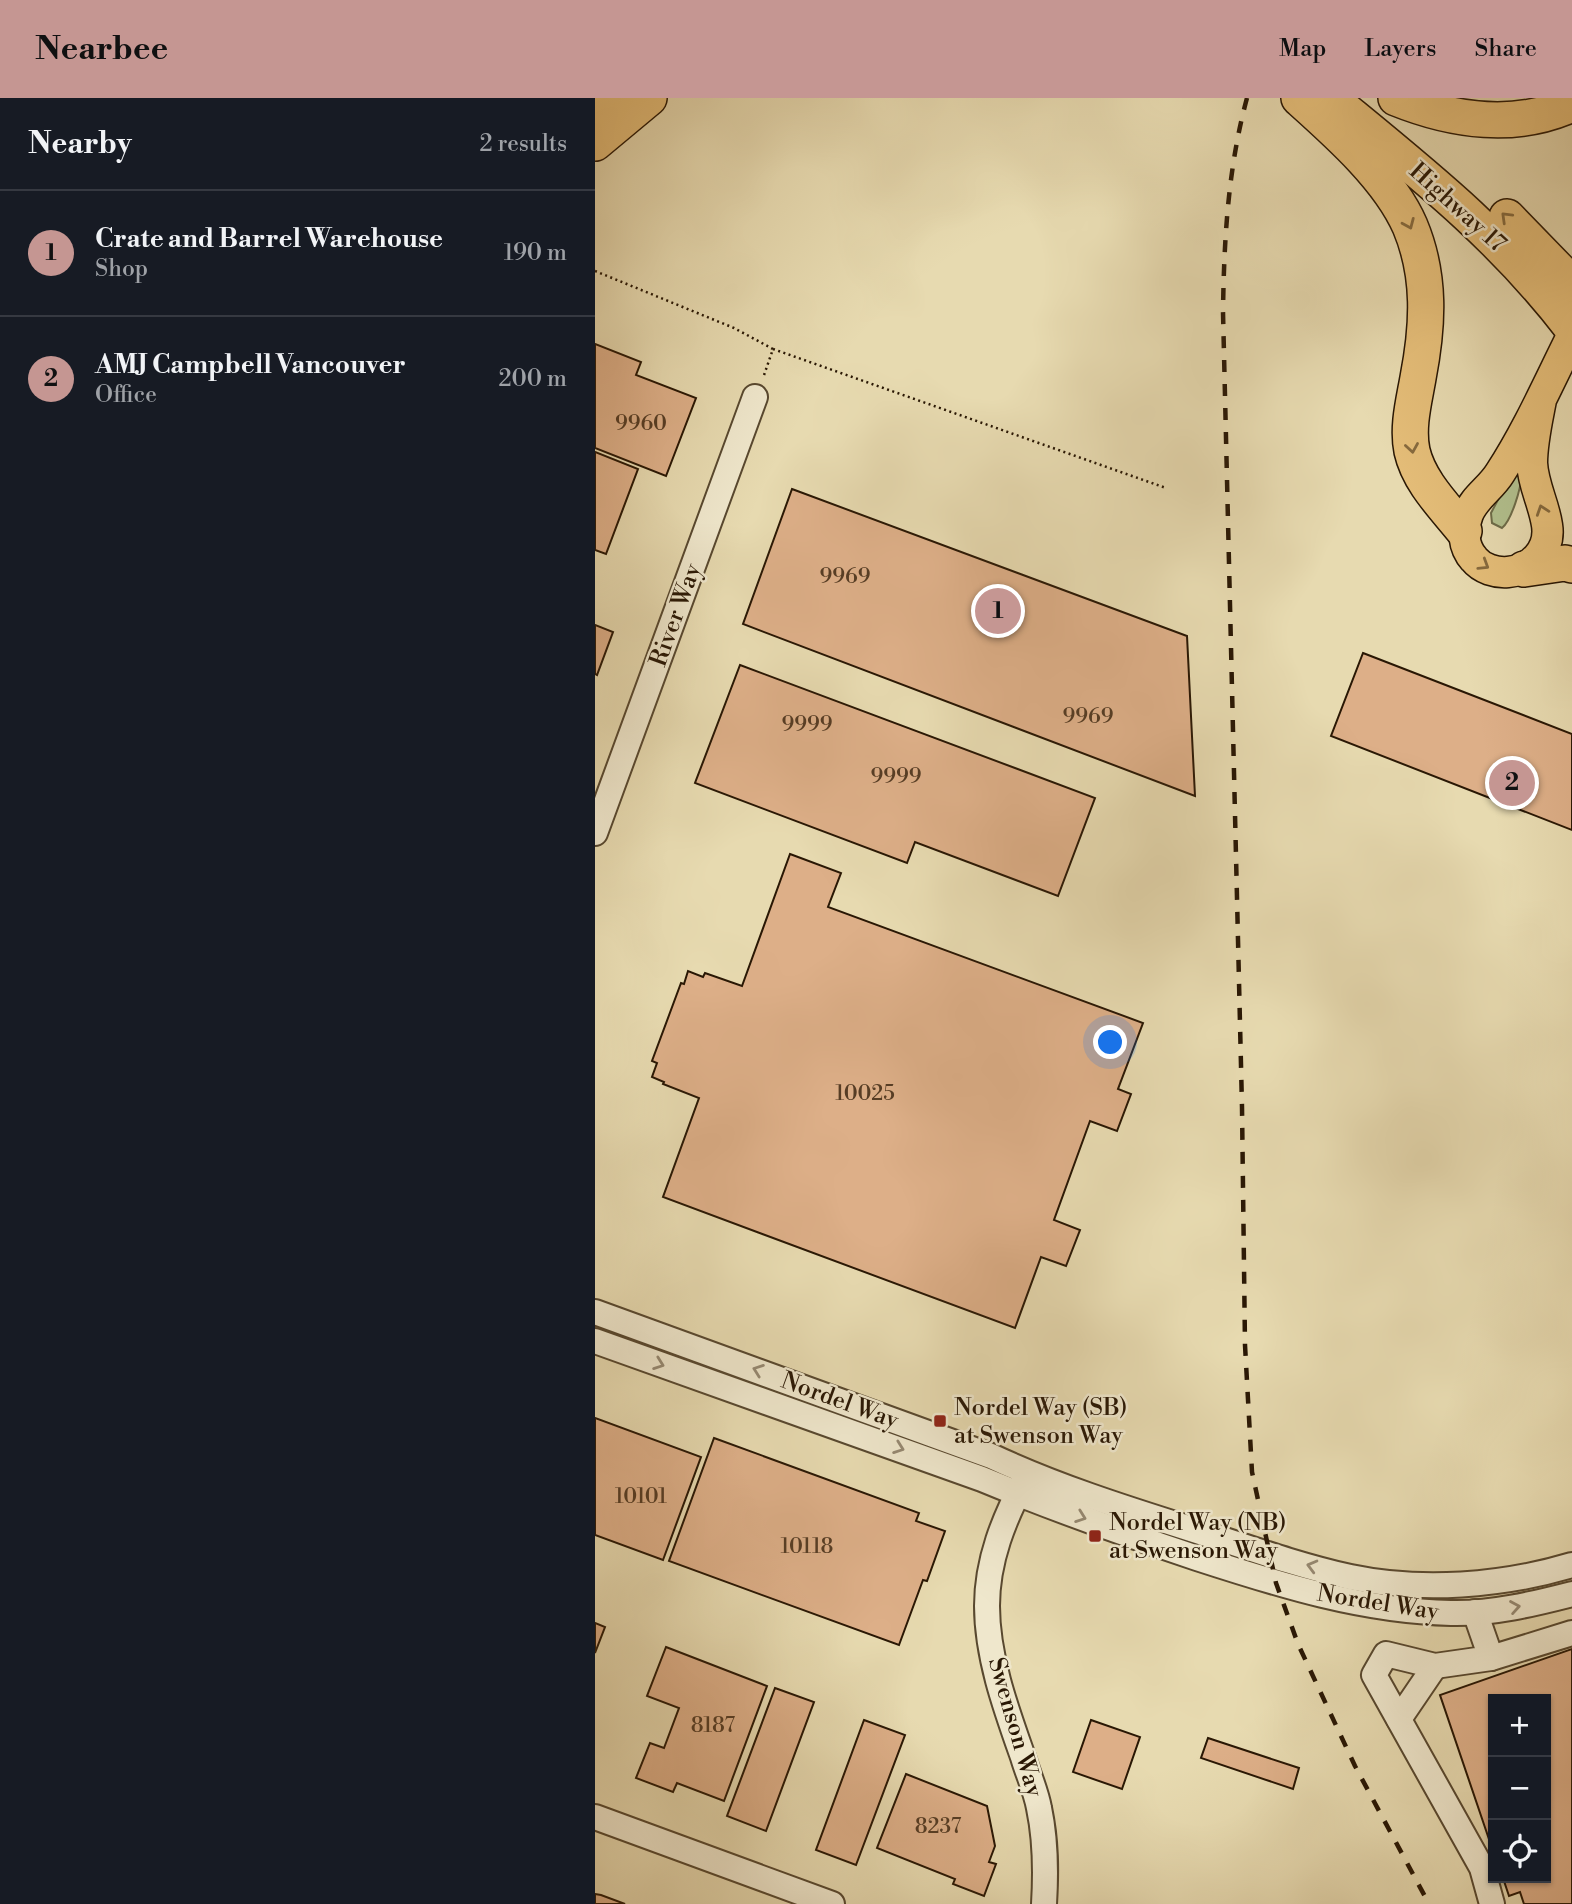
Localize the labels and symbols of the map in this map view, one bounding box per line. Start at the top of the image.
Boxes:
street label: Highway 17 [1403,156,1512,259]
one-way arrow [1502,212,1515,225]
one-way arrow [1401,217,1415,229]
house number: 9960 [615,411,667,437]
one-way arrow [1404,442,1419,454]
one-way arrow [1536,504,1550,516]
one-way arrow [1476,557,1489,570]
street label: River Way [643,559,709,671]
house number: 9969 [820,564,870,590]
pin: 1 [975,585,1021,637]
house number: 9969 [1063,704,1113,730]
house number: 9999 [782,712,832,738]
pin: 2 [1489,757,1535,809]
house number: 9999 [871,764,921,790]
your location [1093,1025,1127,1059]
house number: 10025 [835,1081,895,1107]
one-way arrow [653,1356,665,1370]
one-way arrow [753,1364,765,1378]
street label: Nordel Way [777,1366,903,1436]
place label: Nordel Way (SB) at Swenson Way [954,1393,1127,1451]
marker: Nordel Way (SB) at Swenson Way [932,1413,948,1429]
one-way arrow [892,1440,904,1454]
house number: 10101 [615,1484,667,1510]
place label: Nordel Way (NB) at Swenson Way [1109,1508,1286,1566]
one-way arrow [1075,1509,1087,1523]
marker: Nordel Way (NB) at Swenson Way [1087,1528,1103,1544]
house number: 10118 [781,1534,833,1560]
one-way arrow [1306,1560,1318,1574]
street label: Nordel Way [1315,1579,1441,1627]
one-way arrow [1509,1600,1521,1615]
street label: Swenson Way [981,1654,1049,1801]
house number: 8187 [691,1713,736,1739]
house number: 8237 [915,1814,962,1840]

